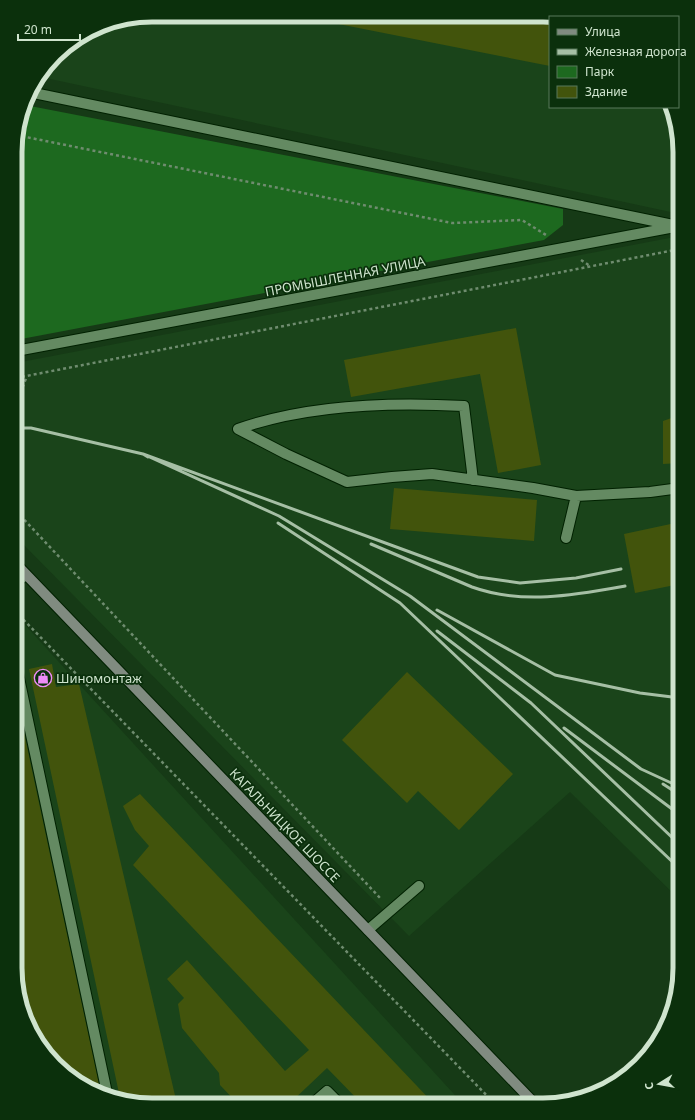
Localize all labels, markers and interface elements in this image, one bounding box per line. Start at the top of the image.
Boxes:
scale bar [18,16,80,42]
legend [549,16,679,108]
text: 20 m [24,21,52,38]
text: Улица [585,23,620,40]
text: Железная дорога [585,43,687,60]
text: Парк [585,63,615,80]
text: Здание [585,83,628,100]
street label: ПРОМЫШЛЕННАЯ УЛИЦА [263,251,427,300]
shop icon: Шиномонтаж [33,668,53,688]
place label: Шиномонтаж [56,669,142,687]
street label: КАГАЛЬНИЦКОЕ ШОССЕ [226,764,344,886]
north arrow [639,1064,679,1104]
text: С [641,1081,657,1091]

